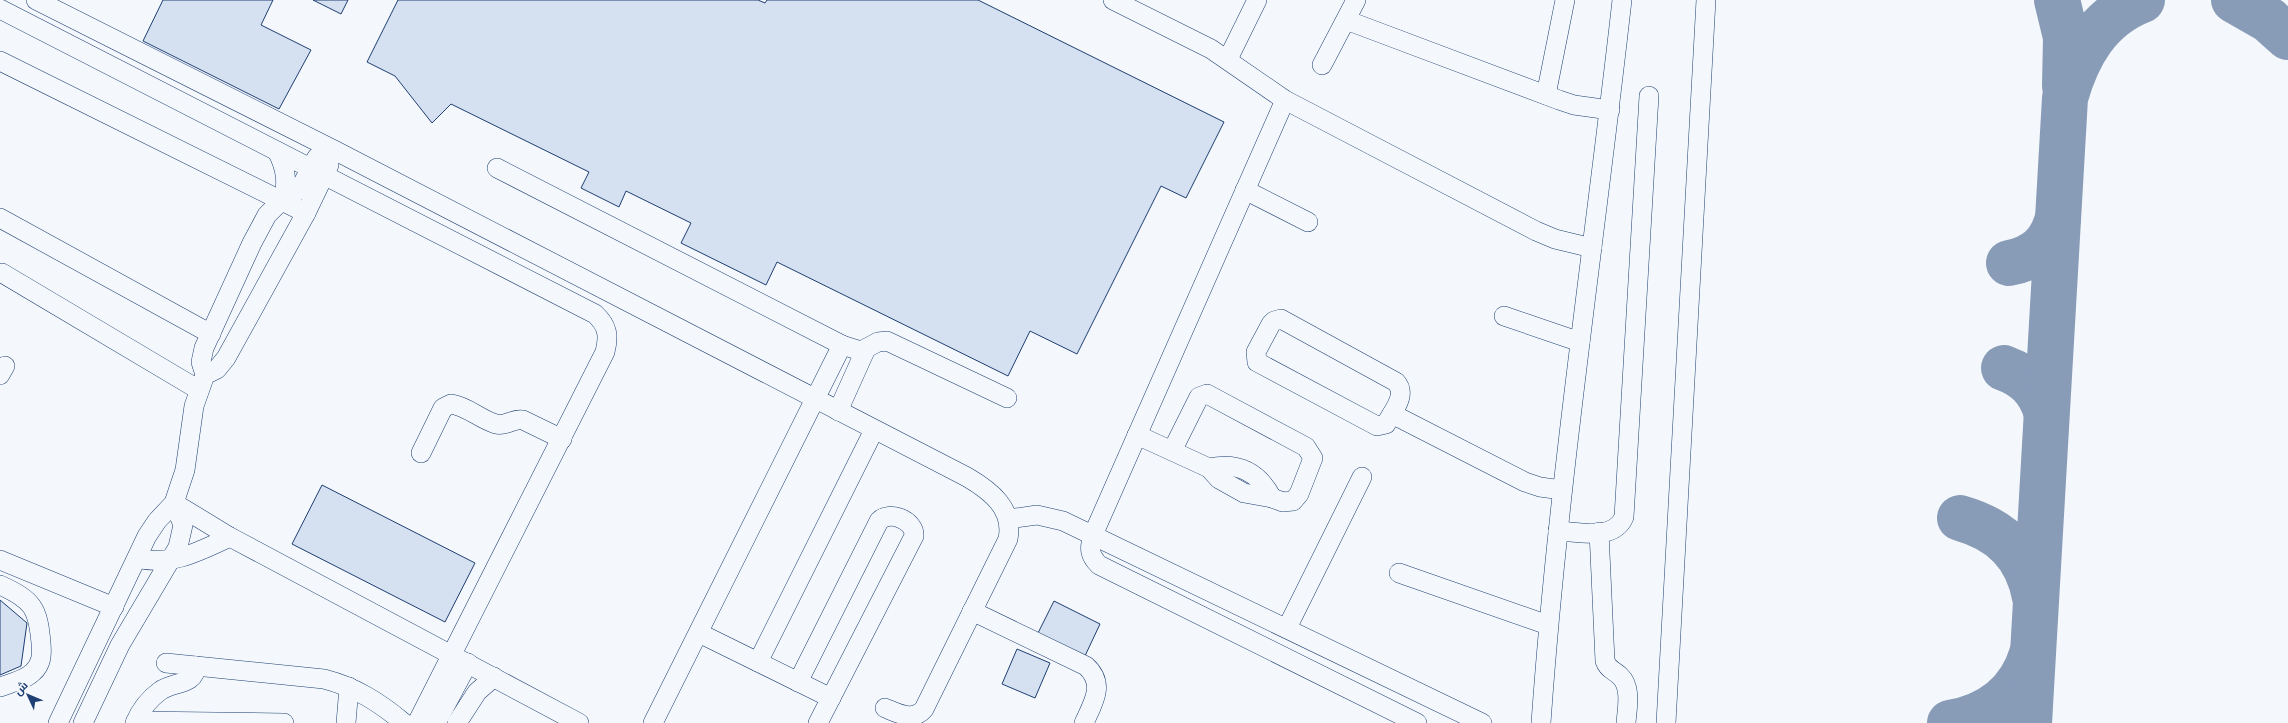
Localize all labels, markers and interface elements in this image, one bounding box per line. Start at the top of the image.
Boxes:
north arrow [8,675,48,715]
text: ش [11,678,31,698]

